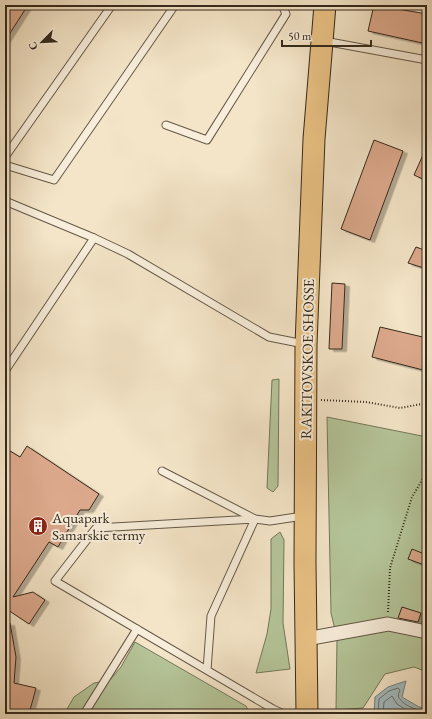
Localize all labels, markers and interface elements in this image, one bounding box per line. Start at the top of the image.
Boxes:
north arrow [22,22,62,62]
scale bar [282,22,371,48]
text: 50 m [288,28,312,44]
text: С [25,39,41,52]
street label: RAKITOVSKOE SHOSSE [296,278,318,439]
place label: Aquapark Samarskie termy [51,508,146,544]
building icon: Aquapark Samarskie termy [27,515,49,537]

